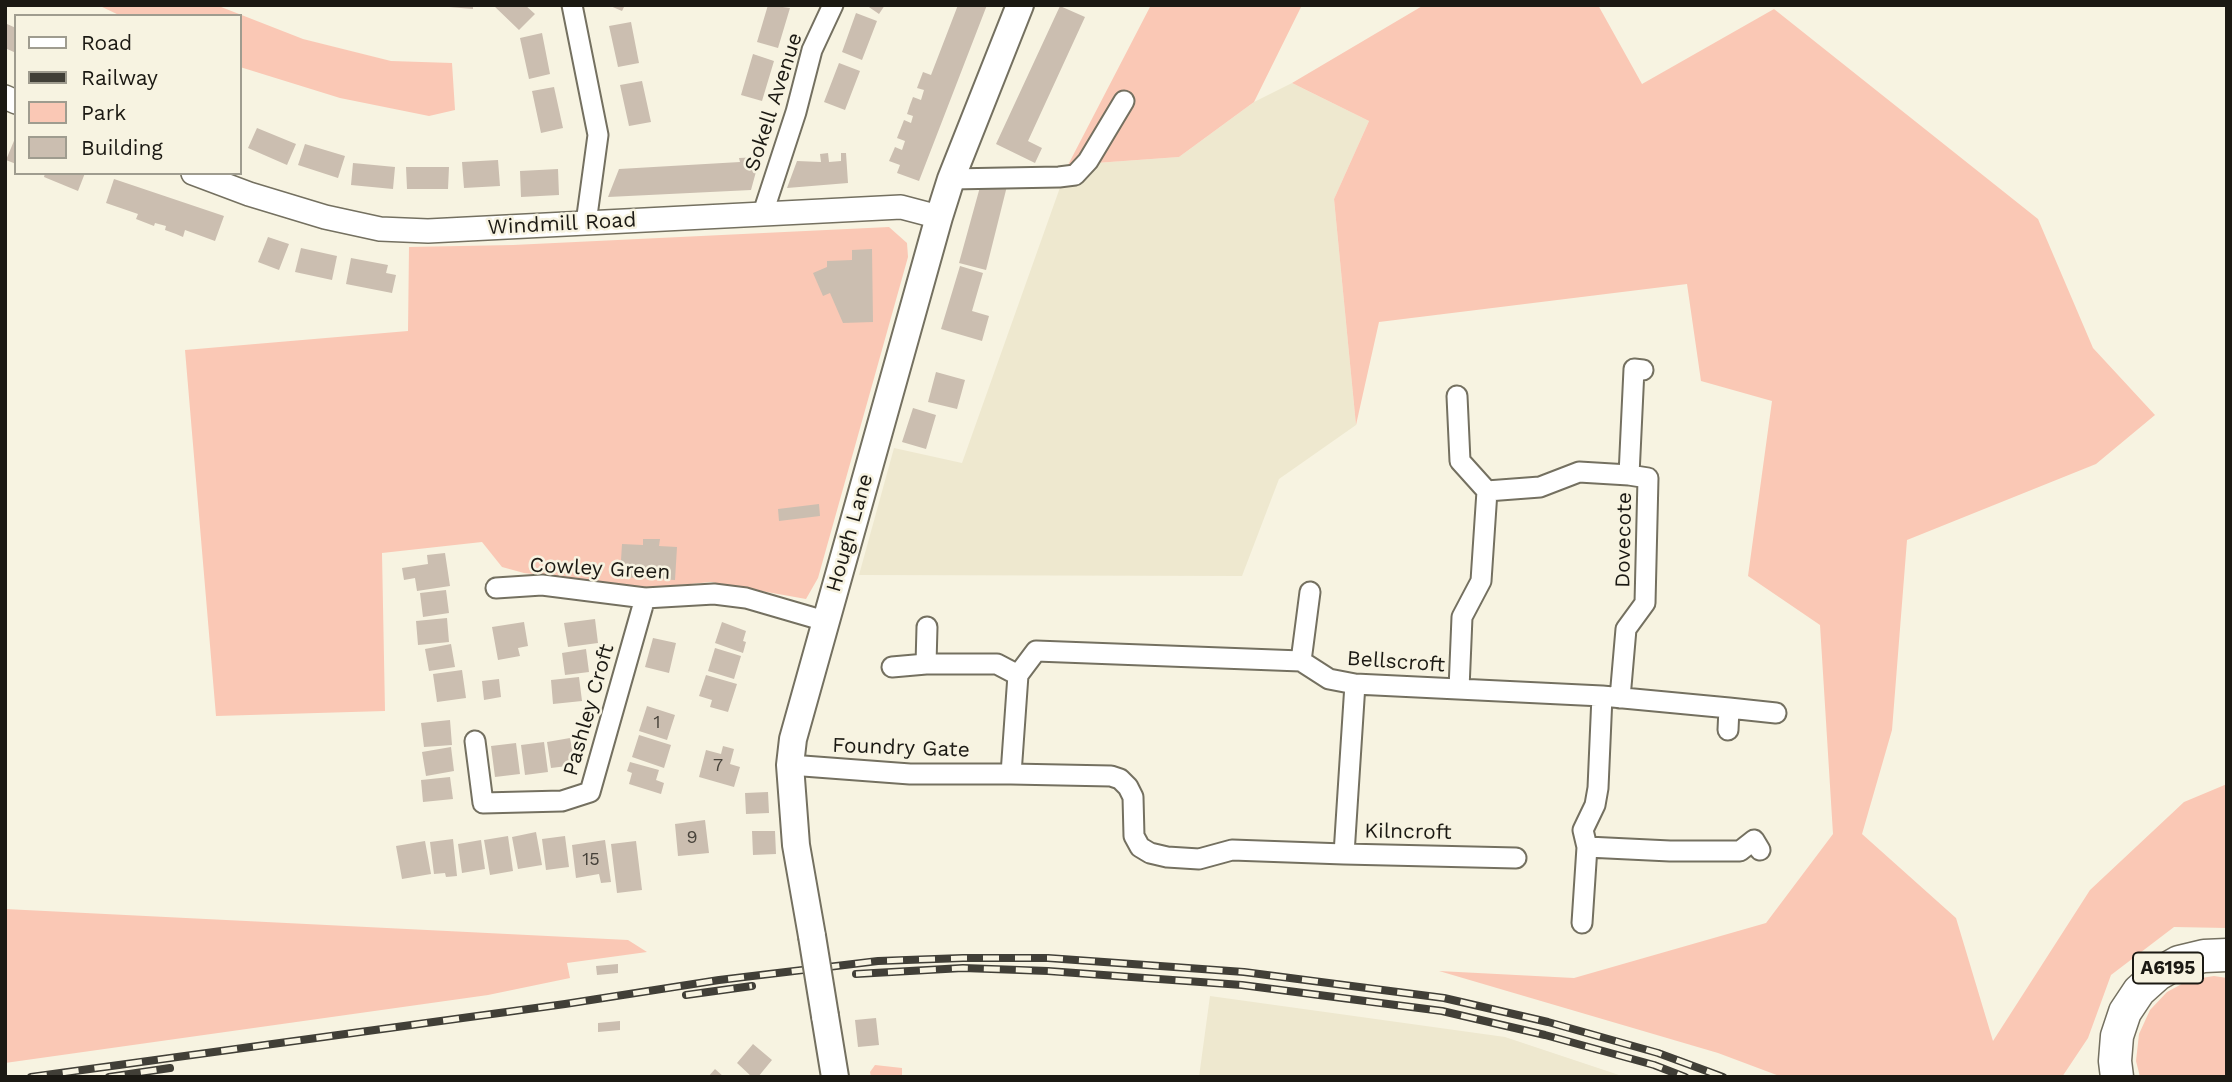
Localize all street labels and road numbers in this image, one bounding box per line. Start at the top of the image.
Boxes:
street label: Sokell Avenue [740,30,808,174]
street label: Windmill Road [487,208,637,240]
street label: Hough Lane [821,471,879,595]
street label: Dovecote [1611,492,1637,588]
street label: Cowley Green [529,553,671,585]
street label: Pashley Croft [558,641,620,779]
street label: Bellscroft [1346,646,1446,678]
street label: Foundry Gate [832,733,970,763]
street label: Kilncroft [1364,819,1452,845]
road number: A6195 [2133,952,2203,984]

